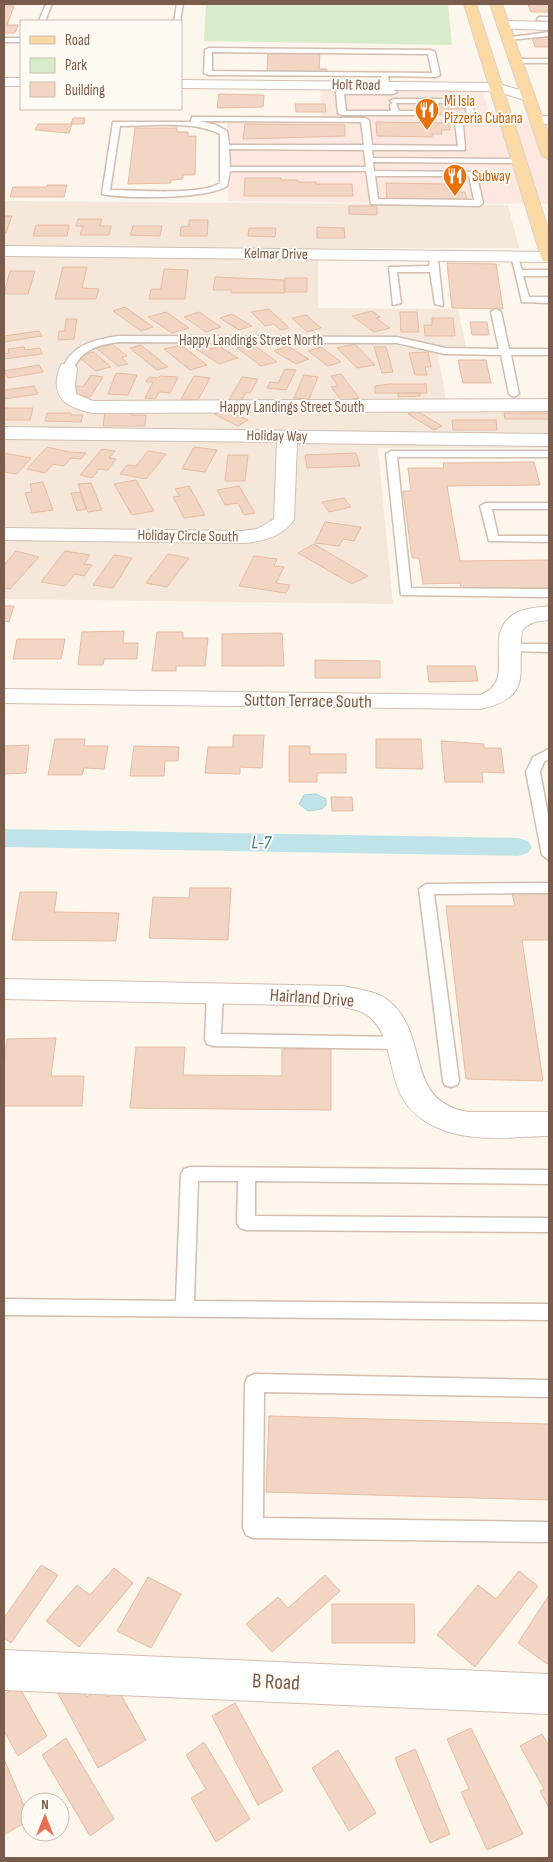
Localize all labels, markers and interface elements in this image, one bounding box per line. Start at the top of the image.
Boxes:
legend [20,20,182,110]
text: Road [65,31,90,50]
text: Park [65,56,87,75]
street label: Holt Road [332,75,380,95]
text: Building [65,81,105,100]
place label: Mi Isla Pizzeria Cubana [444,92,523,128]
restaurant icon: Mi Isla Pizzeria Cubana [414,97,440,131]
restaurant icon: Subway [442,163,468,197]
place label: Subway [472,167,511,186]
street label: Kelmar Drive [244,244,308,264]
street label: Happy Landings Street North [179,331,323,350]
street label: Happy Landings Street South [220,398,364,417]
street label: Holiday Way [247,426,308,446]
street label: Holiday Circle South [137,526,239,546]
street label: Sutton Terrace South [244,689,372,713]
water label: L-7 [251,831,272,855]
street label: Hairland Drive [269,985,355,1011]
street label: B Road [252,1668,300,1696]
north arrow [20,1792,70,1842]
text: N [41,1796,49,1813]

